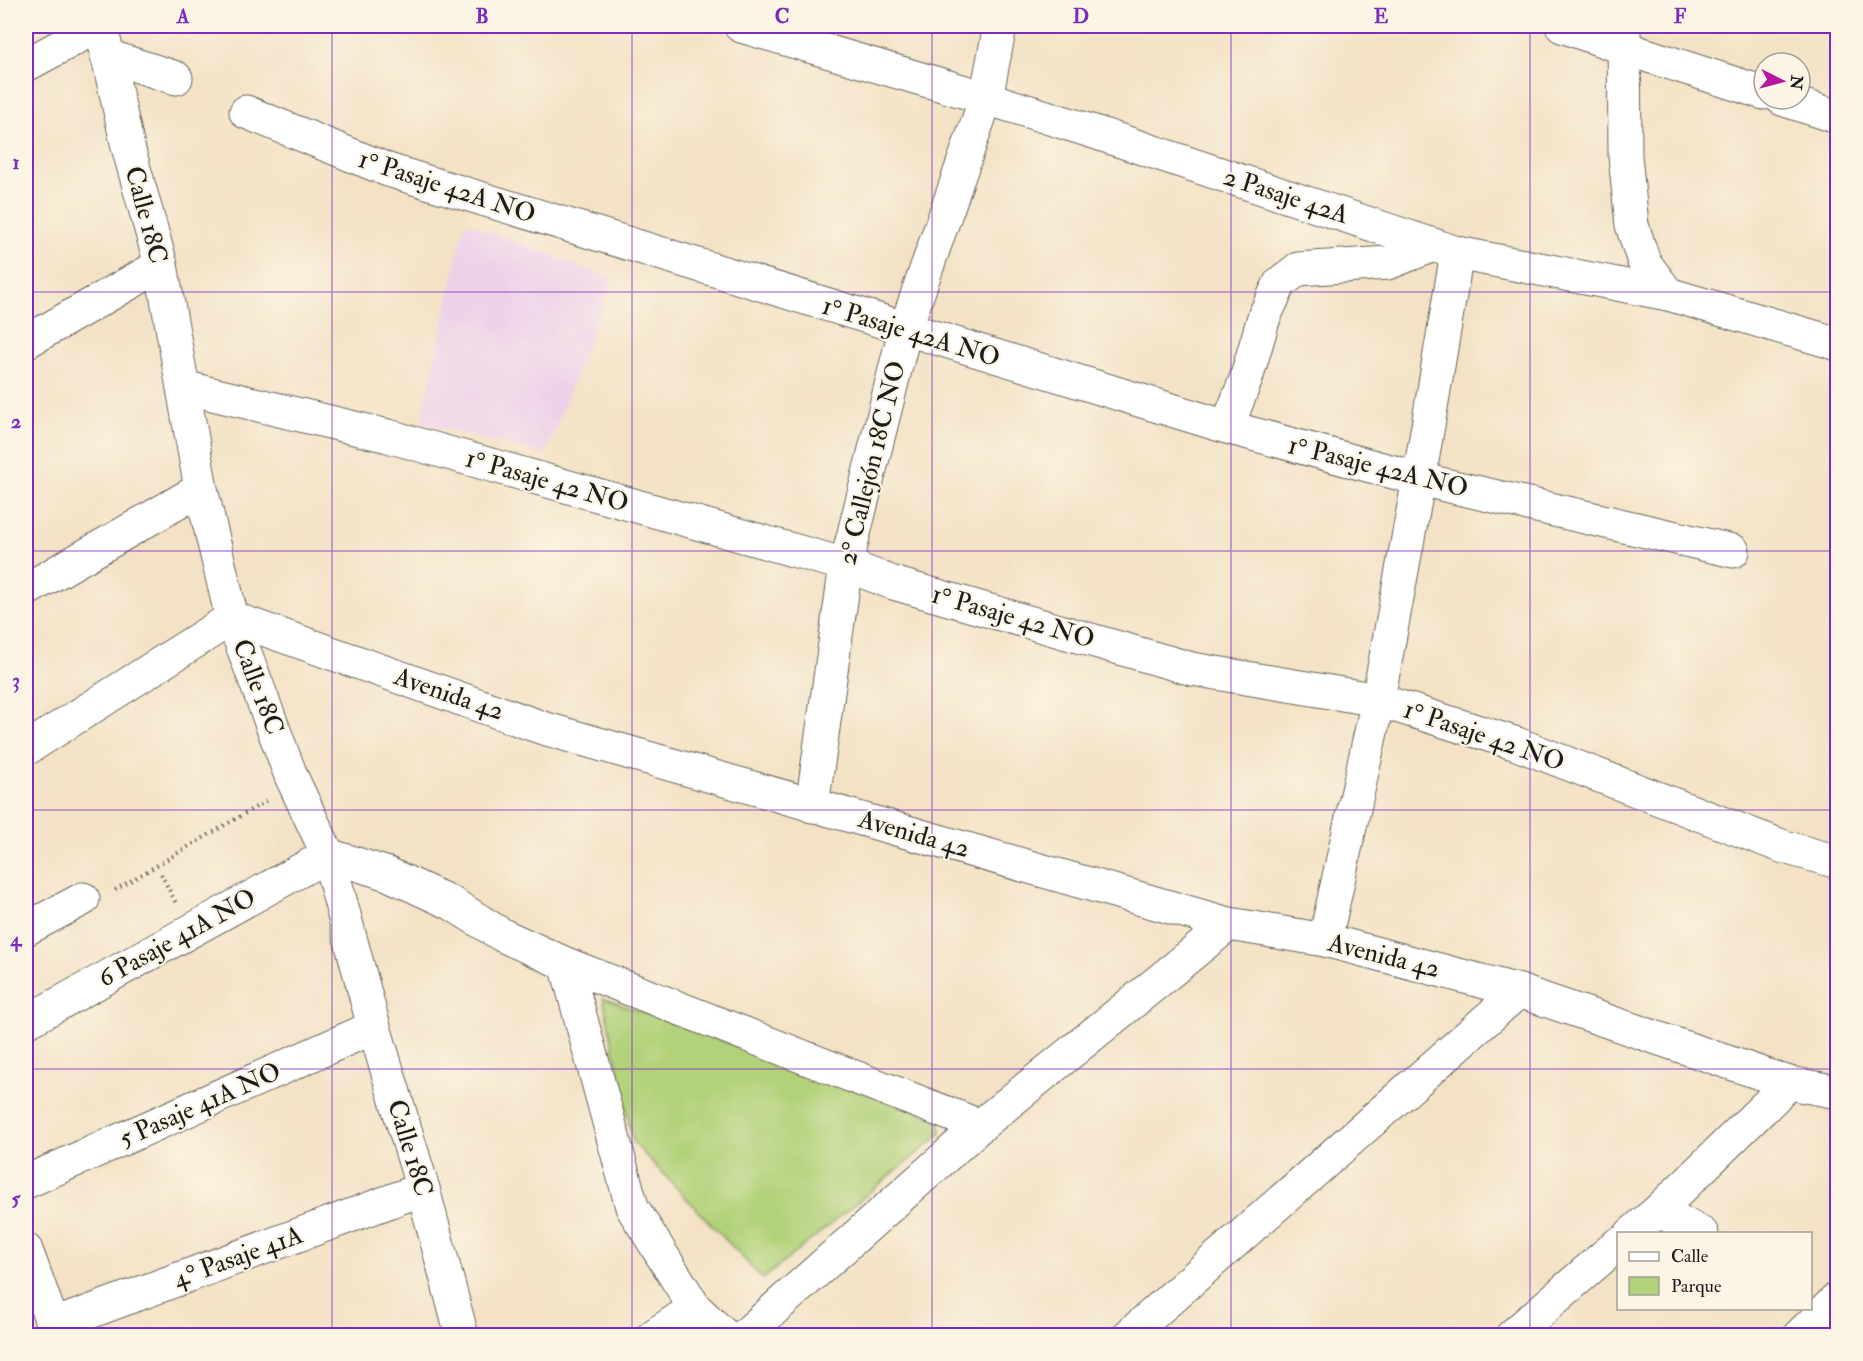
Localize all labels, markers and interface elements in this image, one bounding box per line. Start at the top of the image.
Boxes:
text: A [176,4,190,29]
text: B [475,4,489,29]
text: C [775,4,789,29]
text: D [1073,4,1089,29]
text: E [1374,4,1389,29]
text: F [1674,4,1687,29]
north arrow [1752,51,1812,111]
text: N [1785,73,1807,91]
street label: 1° Pasaje 42A NO [354,143,540,231]
text: 1 [12,150,20,175]
street label: 2 Pasaje 42A [1219,161,1353,231]
street label: Calle 18C [118,163,174,267]
street label: 1° Pasaje 42A NO [818,290,1004,374]
street label: 2° Callejón 18C NO [831,358,913,568]
text: 2 [11,409,21,434]
street label: 1° Pasaje 42A NO [1285,429,1471,505]
street label: 1° Pasaje 42 NO [462,442,632,520]
street label: 1° Pasaje 42 NO [928,578,1098,656]
street label: Calle 18C [225,635,291,739]
street label: Avenida 42 [389,660,508,728]
text: 3 [12,668,20,693]
street label: 1° Pasaje 42 NO [1399,694,1569,778]
street label: Avenida 42 [854,803,973,865]
street label: 6 Pasaje 41A NO [93,882,261,994]
street label: Avenida 42 [1324,926,1443,985]
text: 4 [10,927,23,952]
street label: 5 Pasaje 41A NO [114,1055,286,1155]
street label: Calle 18C [380,1096,440,1200]
text: 5 [12,1186,22,1211]
street label: 4° Pasaje 41A [169,1219,308,1295]
legend [1617,1232,1812,1310]
text: Calle [1671,1245,1709,1268]
text: Parque [1671,1275,1722,1298]

